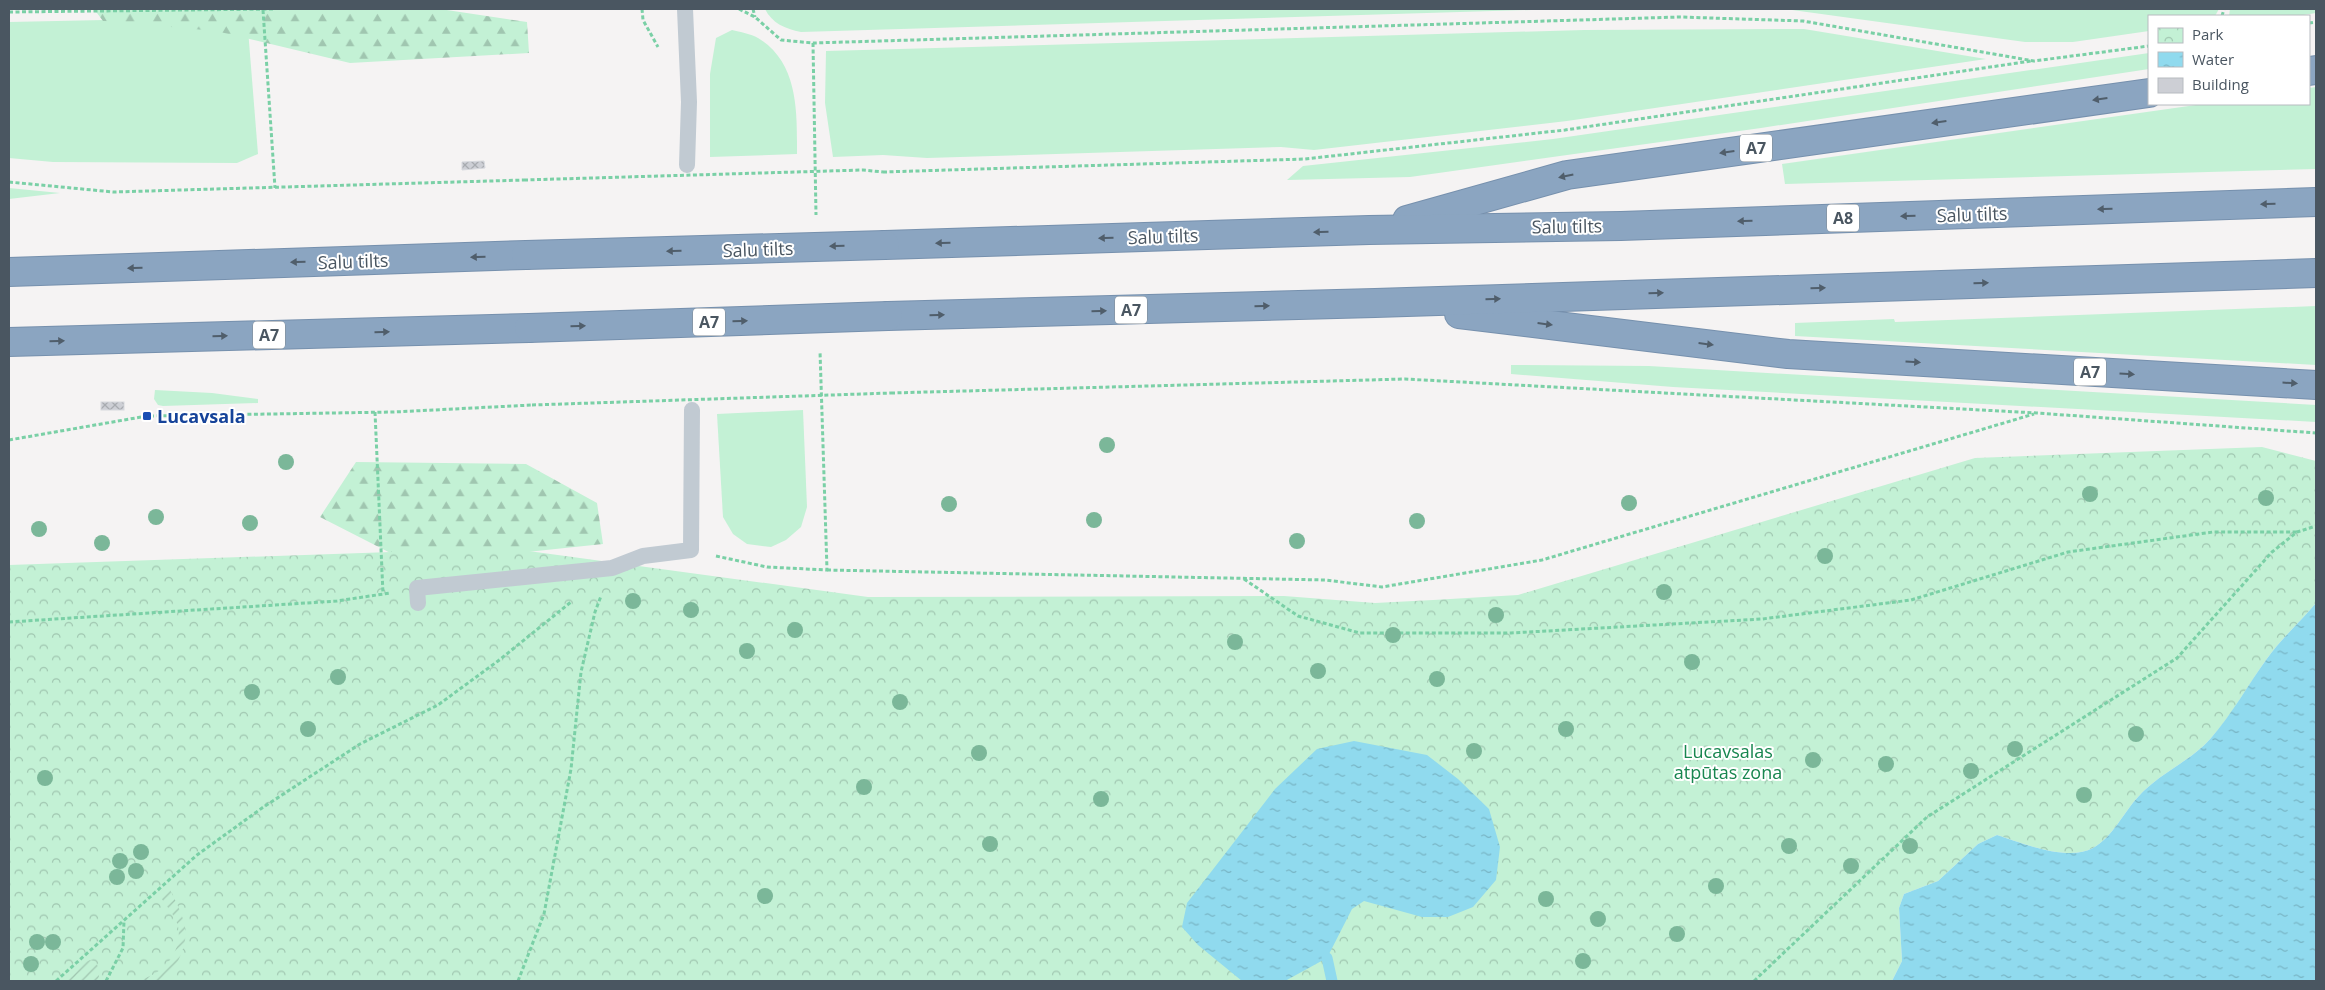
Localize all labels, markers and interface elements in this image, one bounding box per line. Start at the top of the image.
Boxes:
legend [2148,15,2310,105]
text: Park [2192,24,2223,44]
text: Water [2192,49,2234,69]
text: Building [2192,74,2249,94]
one-way arrow [2092,96,2108,104]
one-way arrow [1931,118,1947,126]
road number: A7 [1740,134,1772,162]
one-way arrow [1718,148,1734,156]
one-way arrow [1558,172,1573,180]
one-way arrow [2259,200,2275,208]
street label: Salu tilts [1936,201,2008,227]
road number: A8 [1827,204,1859,232]
one-way arrow [2097,205,2113,213]
one-way arrow [1899,212,1915,220]
street label: Salu tilts [1531,213,1603,239]
one-way arrow [1737,218,1753,226]
street label: Salu tilts [1127,223,1199,249]
one-way arrow [1312,228,1328,236]
one-way arrow [1098,235,1114,243]
street label: Salu tilts [722,236,794,262]
one-way arrow [935,239,951,247]
one-way arrow [828,242,844,250]
one-way arrow [666,247,682,255]
street label: Salu tilts [317,248,389,274]
one-way arrow [469,253,485,261]
one-way arrow [290,259,306,267]
one-way arrow [127,264,143,272]
one-way arrow [1973,279,1989,287]
one-way arrow [1810,284,1826,292]
one-way arrow [1648,289,1664,297]
one-way arrow [1486,295,1502,303]
road number: A7 [1115,296,1147,324]
one-way arrow [1254,302,1270,310]
one-way arrow [1092,306,1108,314]
road number: A7 [693,308,725,336]
one-way arrow [929,311,945,319]
one-way arrow [732,317,748,325]
one-way arrow [1537,320,1553,328]
road number: A7 [253,322,285,348]
one-way arrow [570,322,586,330]
one-way arrow [375,327,391,335]
one-way arrow [212,332,228,340]
one-way arrow [50,336,66,344]
one-way arrow [1698,340,1714,348]
one-way arrow [1905,358,1921,366]
road number: A7 [2074,358,2106,386]
one-way arrow [2120,371,2136,379]
one-way arrow [2282,380,2298,388]
place label: Lucavsala [157,404,246,428]
marker: Lucavsala [141,410,153,422]
park label: Lucavsalas atpūtas zona [1674,739,1782,784]

